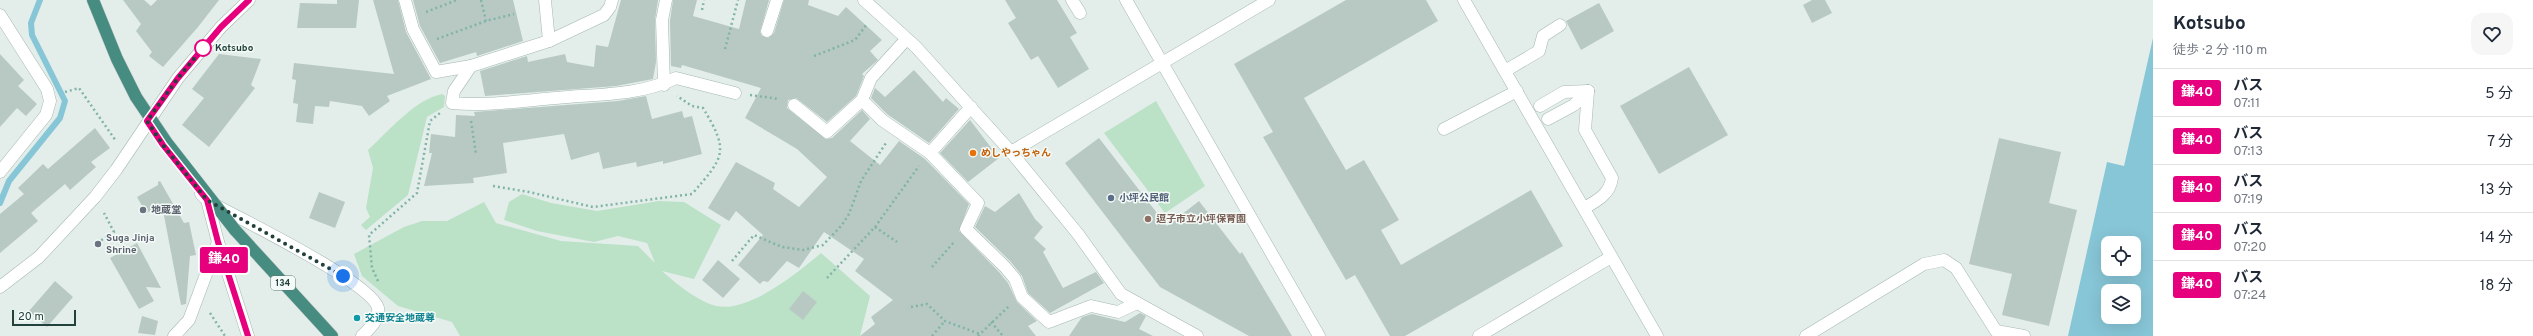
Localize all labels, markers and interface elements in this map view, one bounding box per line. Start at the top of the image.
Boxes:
text: Kotsubo [2173,12,2246,36]
button: heart [2471,13,2513,55]
marker: Kotsubo [194,39,212,57]
place label: Kotsubo [215,42,254,55]
text: 徒歩 · 2 分 · 110 m [2173,43,2267,59]
text: バス [2233,77,2263,96]
text: 鎌40 [2181,84,2213,101]
text: 5 分 [2485,85,2513,104]
text: 07:11 [2233,96,2260,112]
text: バス [2233,125,2263,144]
text: 鎌40 [2181,132,2213,149]
text: 7 分 [2487,133,2513,152]
text: 07:13 [2233,144,2263,160]
place label: めしやっちゃん [981,147,1051,160]
marker: めしやっちゃん [968,148,978,158]
text: バス [2233,173,2263,192]
text: 鎌40 [2181,180,2213,197]
text: 13 分 [2480,181,2513,200]
place label: 小坪公民館 [1119,192,1169,205]
text: 07:19 [2233,192,2263,208]
marker: 小坪公民館 [1106,193,1116,203]
place label: 地蔵堂 [151,204,181,217]
marker: 地蔵堂 [138,205,148,215]
place label: 逗子市立小坪保育園 [1156,213,1246,226]
marker: 逗子市立小坪保育園 [1143,214,1153,224]
text: バス [2233,221,2263,240]
text: 鎌40 [2181,228,2213,245]
text: 14 分 [2480,229,2513,248]
place label: Suga Jinja Shrine [106,232,155,257]
map controls [2101,236,2141,324]
button: locate [2101,236,2141,276]
marker: Suga Jinja Shrine [93,239,103,249]
text: 07:20 [2233,240,2267,256]
line badge: 鎌40 [201,247,247,273]
text: 鎌40 [208,251,240,268]
your location [333,266,353,286]
text: バス [2233,269,2263,288]
road number: 134 [271,276,295,290]
text: 鎌40 [2181,276,2213,293]
text: 18 分 [2480,277,2513,296]
button: layers [2101,284,2141,324]
text: 07:24 [2233,288,2266,304]
scale bar [12,308,76,327]
text: 20 m [18,310,44,324]
place label: 交通安全地蔵尊 [365,312,435,325]
marker: 交通安全地蔵尊 [352,313,362,323]

